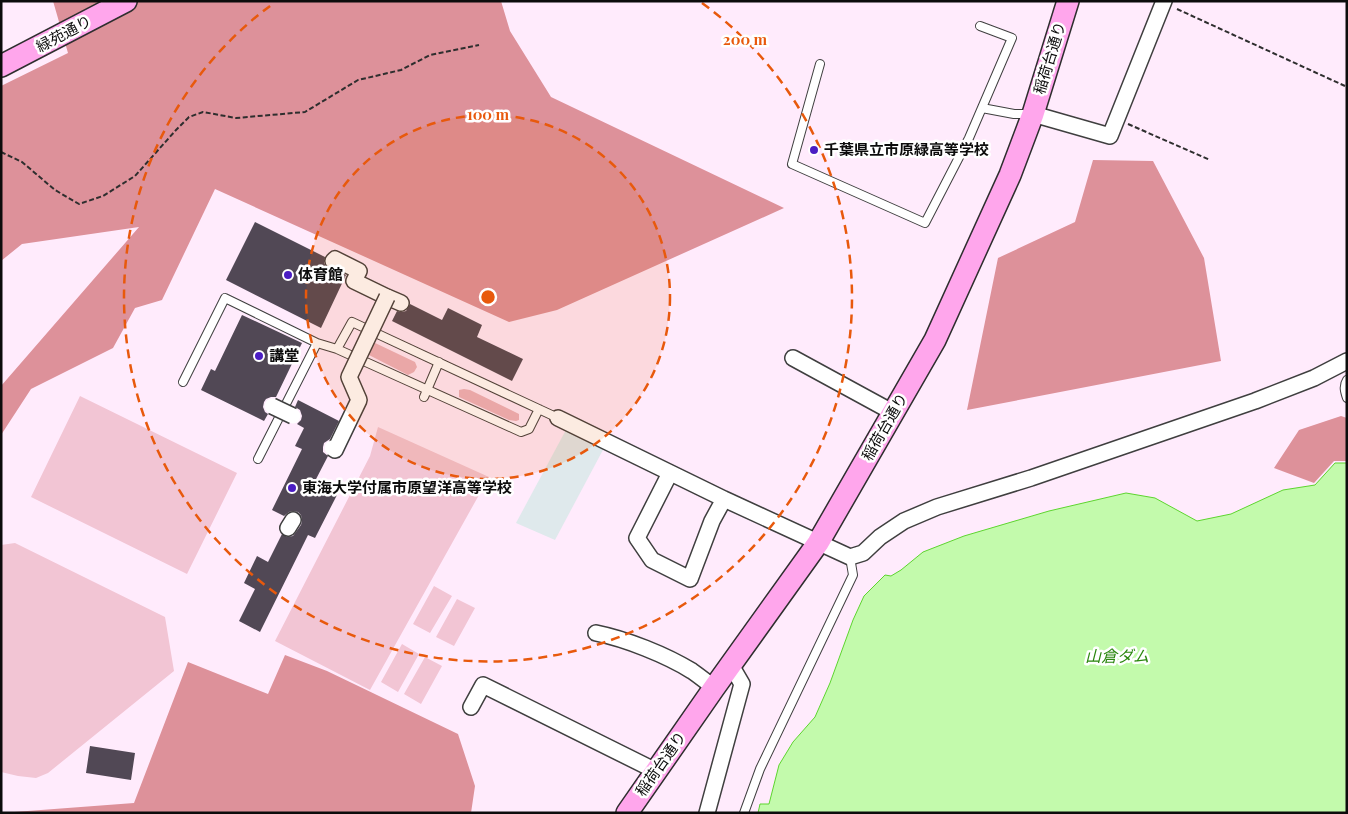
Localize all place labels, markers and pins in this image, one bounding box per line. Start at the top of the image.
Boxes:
place label: 千葉県立市原緑高等学校 [824,139,989,159]
marker: 千葉県立市原緑高等学校 [808,144,820,156]
place label: 体育館 [298,264,343,284]
marker: 体育館 [282,269,294,281]
centre of rings [479,288,497,306]
place label: 講堂 [269,345,299,365]
marker: 講堂 [253,350,265,362]
place label: 東海大学付属市原望洋高等学校 [302,477,512,497]
marker: 東海大学付属市原望洋高等学校 [286,482,298,494]

